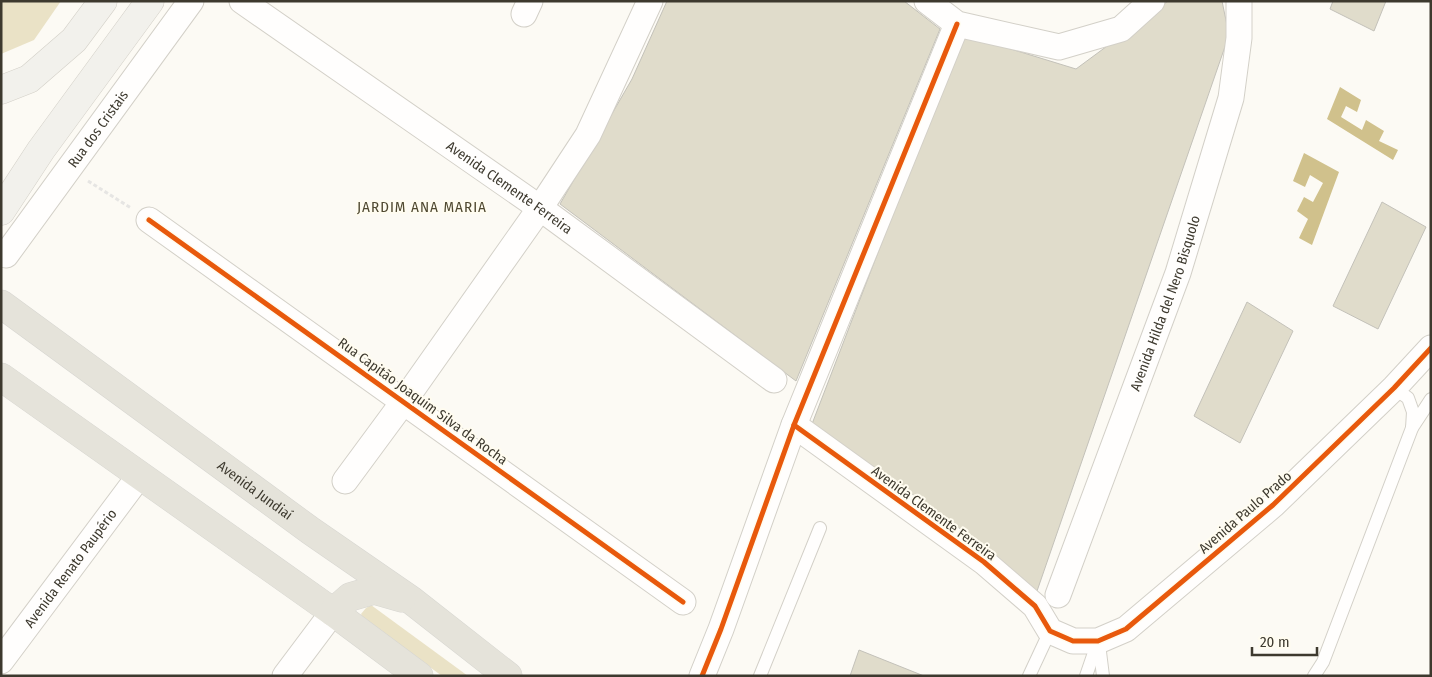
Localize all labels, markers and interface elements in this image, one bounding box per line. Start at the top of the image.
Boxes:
street label: Rua dos Cristais [64,87,132,171]
street label: Avenida Clemente Ferreira [443,138,576,238]
district label: JARDIM ANA MARIA [357,198,487,216]
street label: Avenida Hilda del Nero Bisquolo [1127,213,1204,393]
street label: Rua Capitão Joaquim Silva da Rocha [335,334,511,469]
street label: Avenida Jundiaí [214,457,296,524]
street label: Avenida Clemente Ferreira [868,462,999,564]
street label: Avenida Paulo Prado [1195,467,1295,557]
street label: Avenida Renato Paupério [21,506,121,631]
scale bar [1252,624,1317,656]
text: 20 m [1260,633,1290,651]

